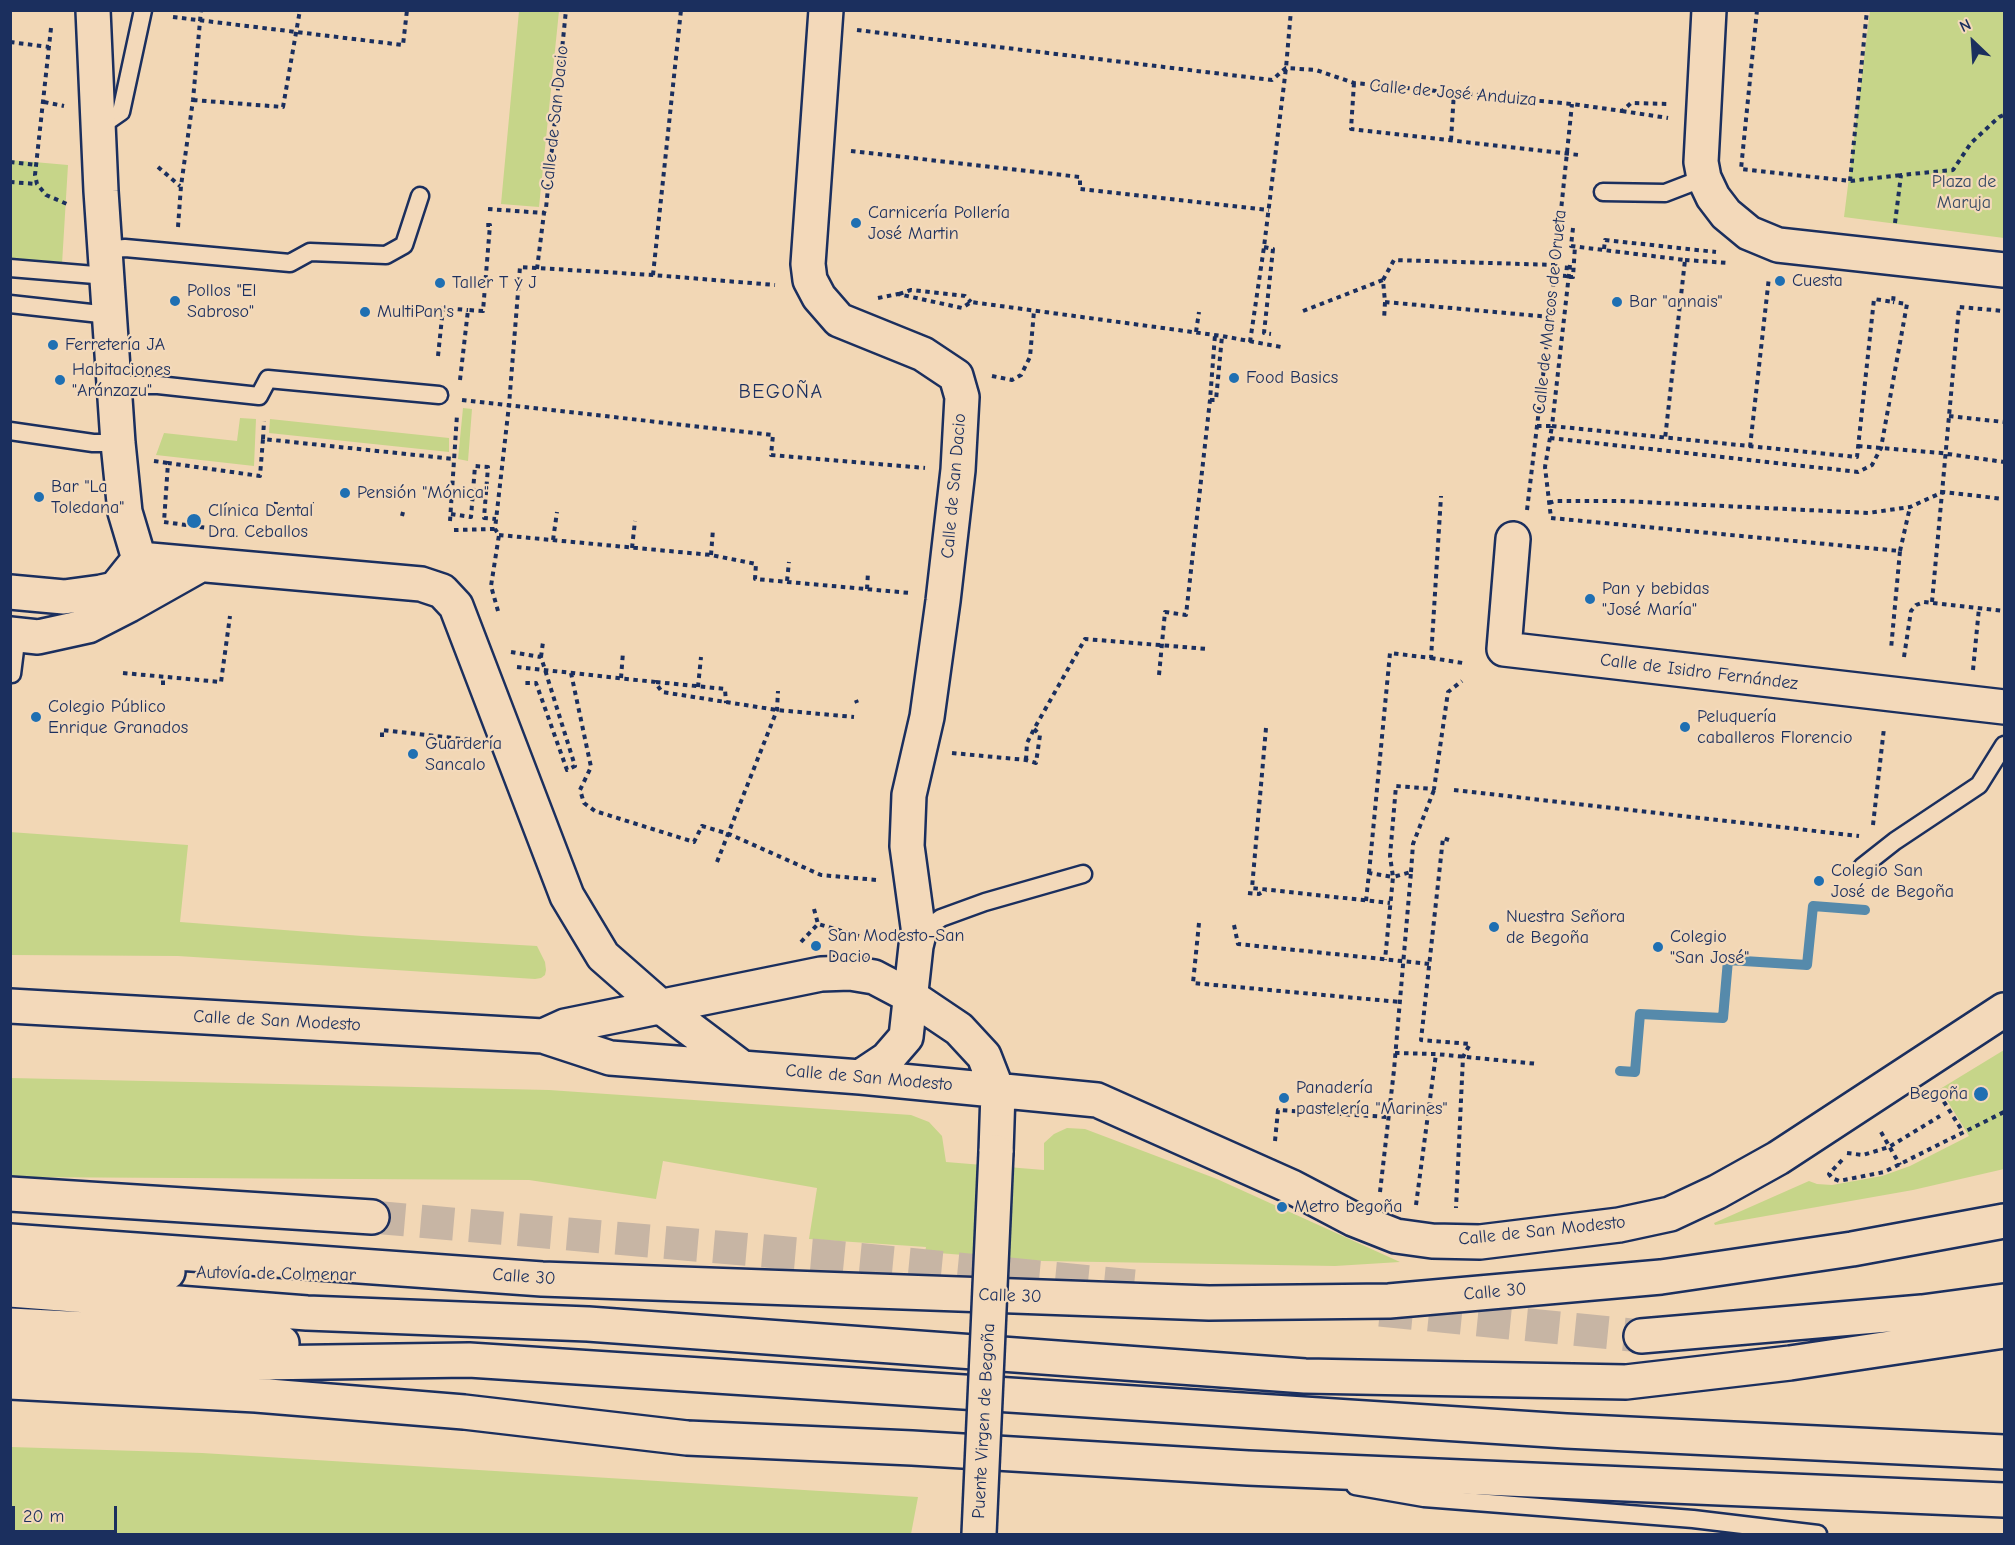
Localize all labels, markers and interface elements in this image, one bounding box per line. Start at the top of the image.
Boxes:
north arrow [1943,12,2003,72]
text: N [1957,15,1974,36]
street label: Calle de San Dacio [537,44,573,192]
street label: Calle de José Anduiza [1368,75,1538,111]
park label: Plaza de Maruja [1932,171,1996,213]
place label: Carnicería Pollería José Martin [868,202,1010,244]
street label: Calle de Marcos de Orueta [1529,209,1571,415]
marker: Carnicería Pollería José Martin [849,216,863,230]
place label: Cuesta [1792,270,1843,292]
place label: Taller T y J [452,272,537,294]
marker: Cuesta [1773,274,1787,288]
marker: Taller T y J [433,276,447,290]
place label: Pollos "El Sabroso" [187,280,256,322]
place label: Bar "annais" [1629,291,1723,313]
marker: Pollos "El Sabroso" [168,294,182,308]
marker: Bar "annais" [1610,295,1624,309]
place label: MultiPan's [377,301,454,323]
marker: MultiPan's [358,305,372,319]
place label: Ferretería JA [65,334,165,356]
marker: Ferretería JA [46,338,60,352]
place label: Habitaciones "Aránzazu" [72,359,171,401]
place label: Food Basics [1246,367,1338,389]
marker: Food Basics [1227,371,1241,385]
marker: Habitaciones "Aránzazu" [53,373,67,387]
district label: BEGOÑA [738,380,824,404]
street label: Calle de San Dacio [937,412,971,560]
place label: Bar "La Toledana" [51,476,124,518]
place label: Pensión "Mónica" [357,482,489,504]
marker: Pensión "Mónica" [338,486,352,500]
marker: Bar "La Toledana" [32,490,46,504]
place label: Clínica Dental Dra. Ceballos [208,500,313,542]
marker: Clínica Dental Dra. Ceballos [185,512,203,530]
place label: Pan y bebidas "José María" [1602,578,1709,620]
marker: Pan y bebidas "José María" [1583,592,1597,606]
street label: Calle de Isidro Fernández [1599,649,1799,695]
place label: Colegio Público Enrique Granados [48,696,188,738]
place label: Peluquería caballeros Florencio [1697,706,1852,748]
marker: Colegio Público Enrique Granados [29,710,43,724]
marker: Peluquería caballeros Florencio [1678,720,1692,734]
place label: Guardería Sancalo [425,733,502,776]
marker: Guardería Sancalo [406,747,420,761]
place label: Colegio San José de Begoña [1831,860,1954,902]
marker: Colegio San José de Begoña [1812,874,1826,888]
place label: Nuestra Señora de Begoña [1506,906,1625,948]
marker: Nuestra Señora de Begoña [1487,920,1501,934]
place label: San Modesto-San Dacio [828,925,964,968]
place label: Colegio "San José" [1670,926,1749,968]
marker: San Modesto-San Dacio [809,939,823,953]
marker: Colegio "San José" [1651,940,1665,954]
street label: Calle de San Modesto [193,1006,361,1036]
street label: Calle de San Modesto [784,1060,954,1096]
place label: Panadería pastelería "Marines" [1296,1077,1447,1120]
place label: Begoña [1910,1083,1968,1105]
marker: Begoña [1972,1085,1990,1103]
marker: Panadería pastelería "Marines" [1277,1091,1291,1105]
place label: Metro begoña [1294,1196,1403,1218]
marker: Metro begoña [1275,1200,1289,1214]
street label: Calle de San Modesto [1457,1211,1627,1251]
street label: Autovía de Colmenar [196,1262,356,1286]
street label: Calle 30 [492,1264,556,1290]
street label: Calle 30 [1463,1278,1527,1306]
street label: Calle 30 [978,1284,1042,1308]
street label: Puente Virgen de Begoña [968,1323,1000,1519]
scale bar [15,1494,120,1532]
text: 20 m [23,1506,64,1527]

